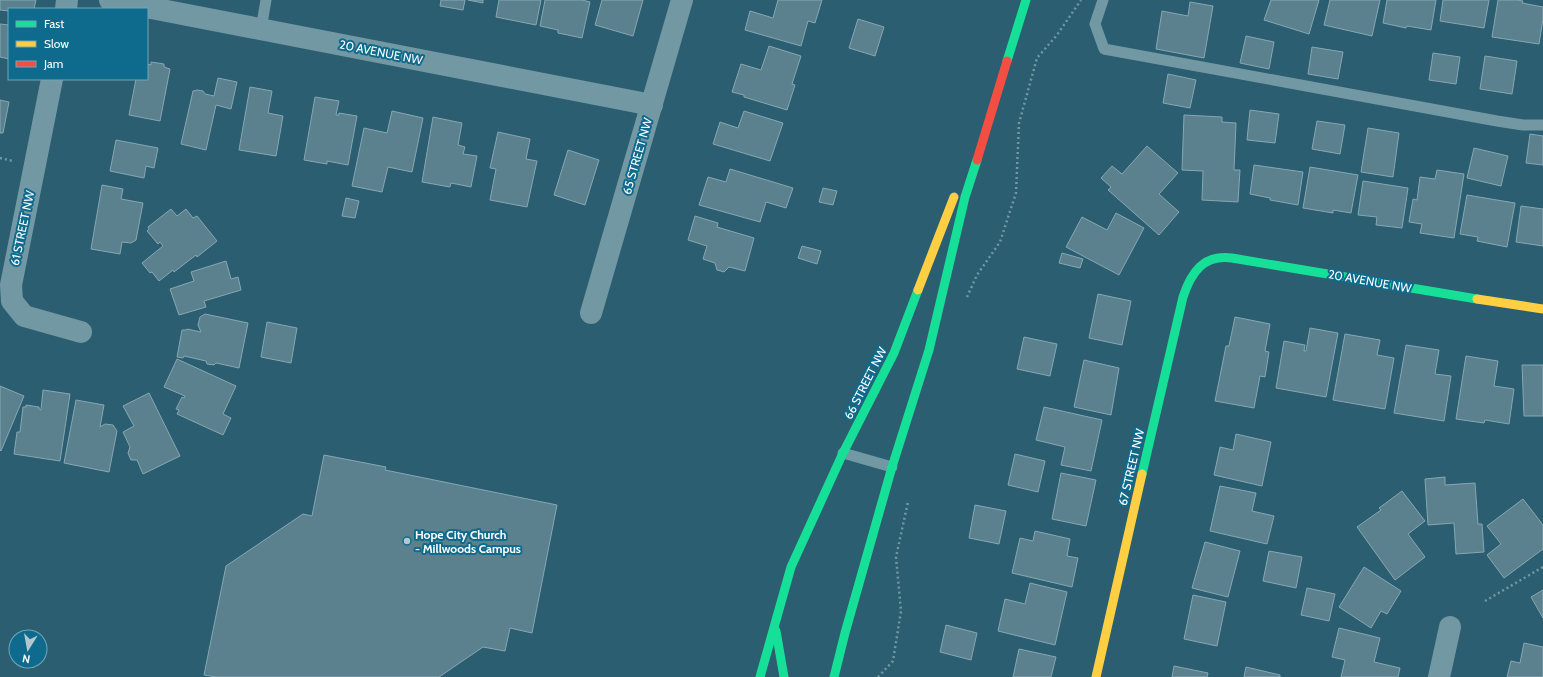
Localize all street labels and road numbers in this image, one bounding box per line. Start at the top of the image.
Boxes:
street label: 20 AVENUE NW [338,37,425,68]
street label: 65 STREET NW [619,115,655,196]
street label: 61 STREET NW [7,189,37,267]
street label: 20 AVENUE NW [1327,266,1414,296]
street label: 66 STREET NW [840,344,890,422]
street label: 67 STREET NW [1115,427,1147,507]

